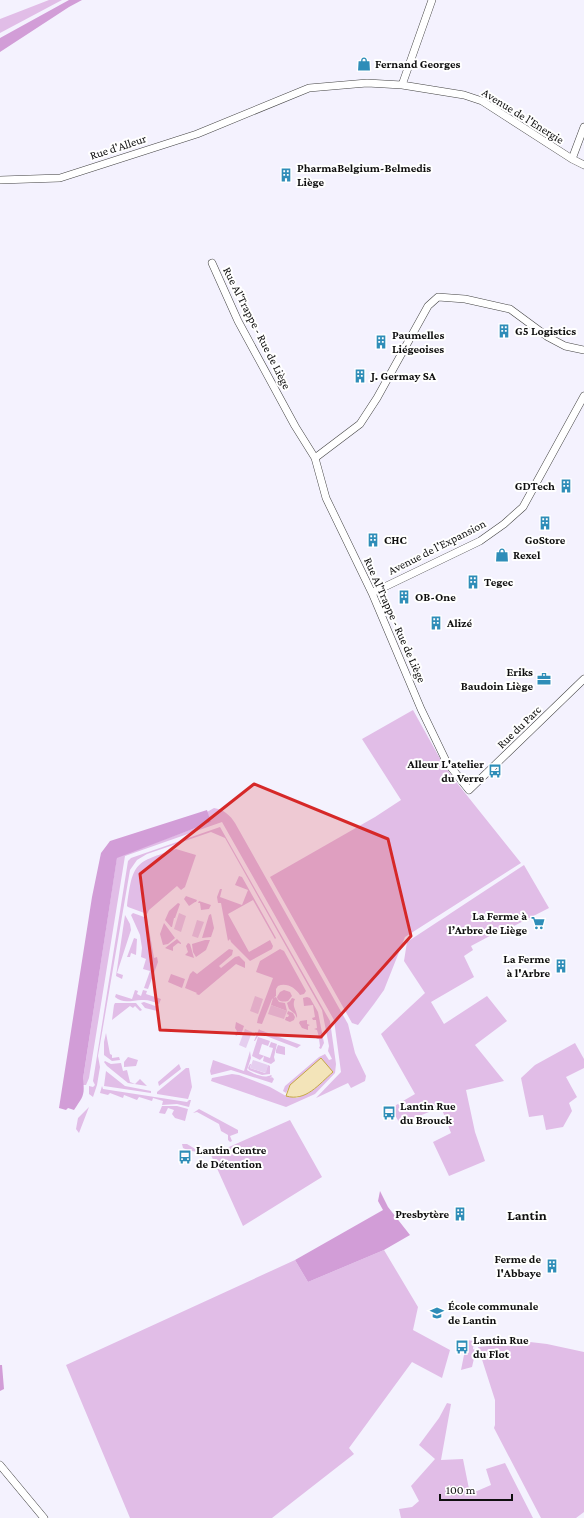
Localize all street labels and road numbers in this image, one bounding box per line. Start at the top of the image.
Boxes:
street label: Avenue de l'Energie [479,85,567,147]
street label: Rue d'Alleur [88,131,149,163]
street label: Rue Al'Trappe - Rue de Liège [220,264,294,392]
street label: Avenue de l'Expansion [386,516,489,578]
street label: Rue Al'Trappe - Rue de Liège [361,555,429,685]
street label: Rue du Parc [494,703,544,751]

